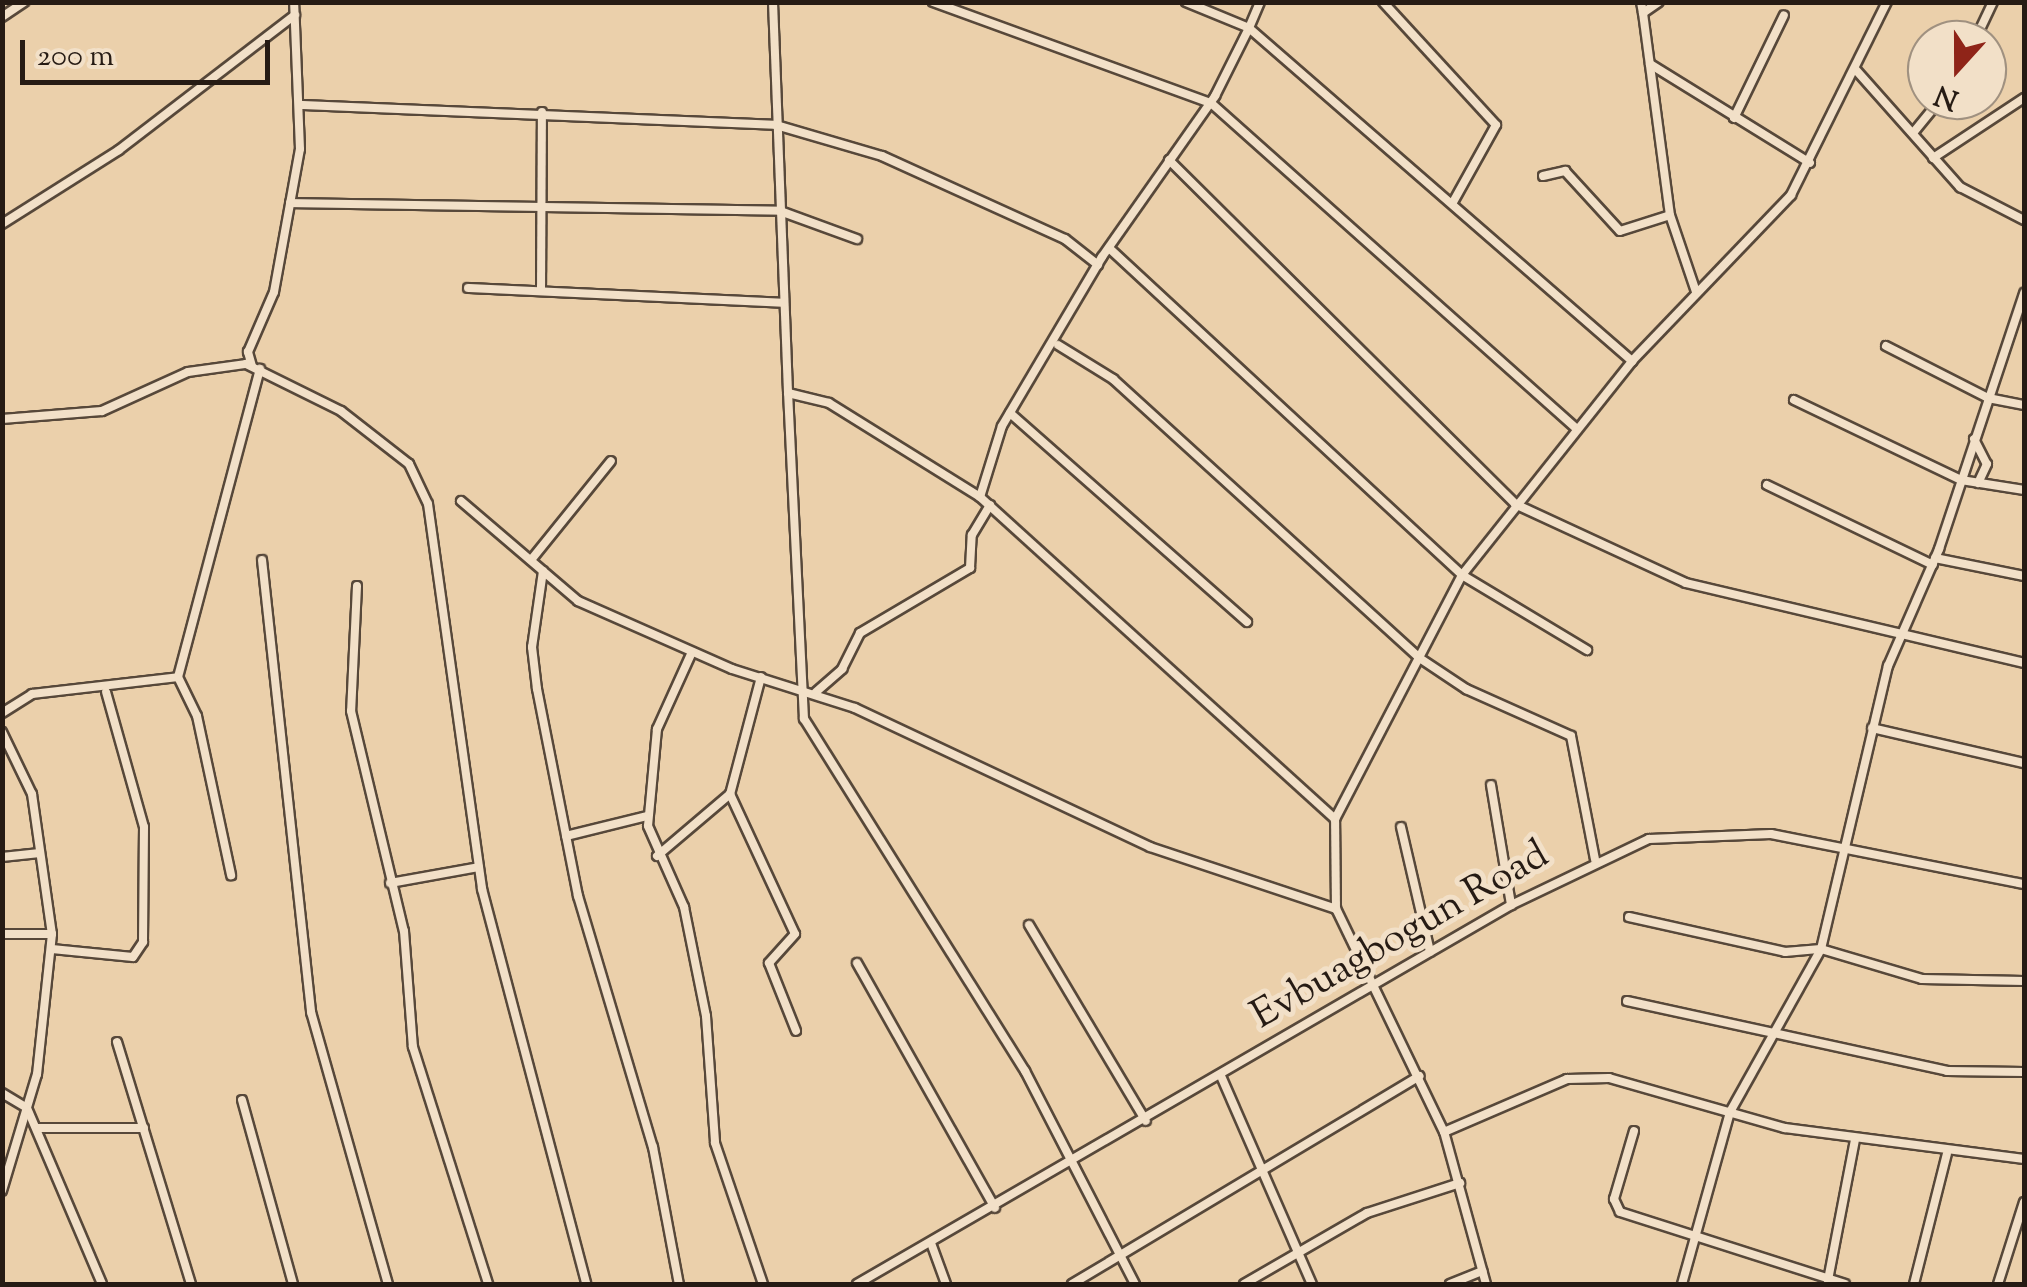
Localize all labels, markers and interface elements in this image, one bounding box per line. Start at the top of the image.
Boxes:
scale bar [25,20,275,82]
north arrow [1907,20,2007,120]
text: 200 m [37,36,114,79]
text: N [1929,73,1965,119]
street label: Evbuagbogun Road [1244,832,1558,1042]

